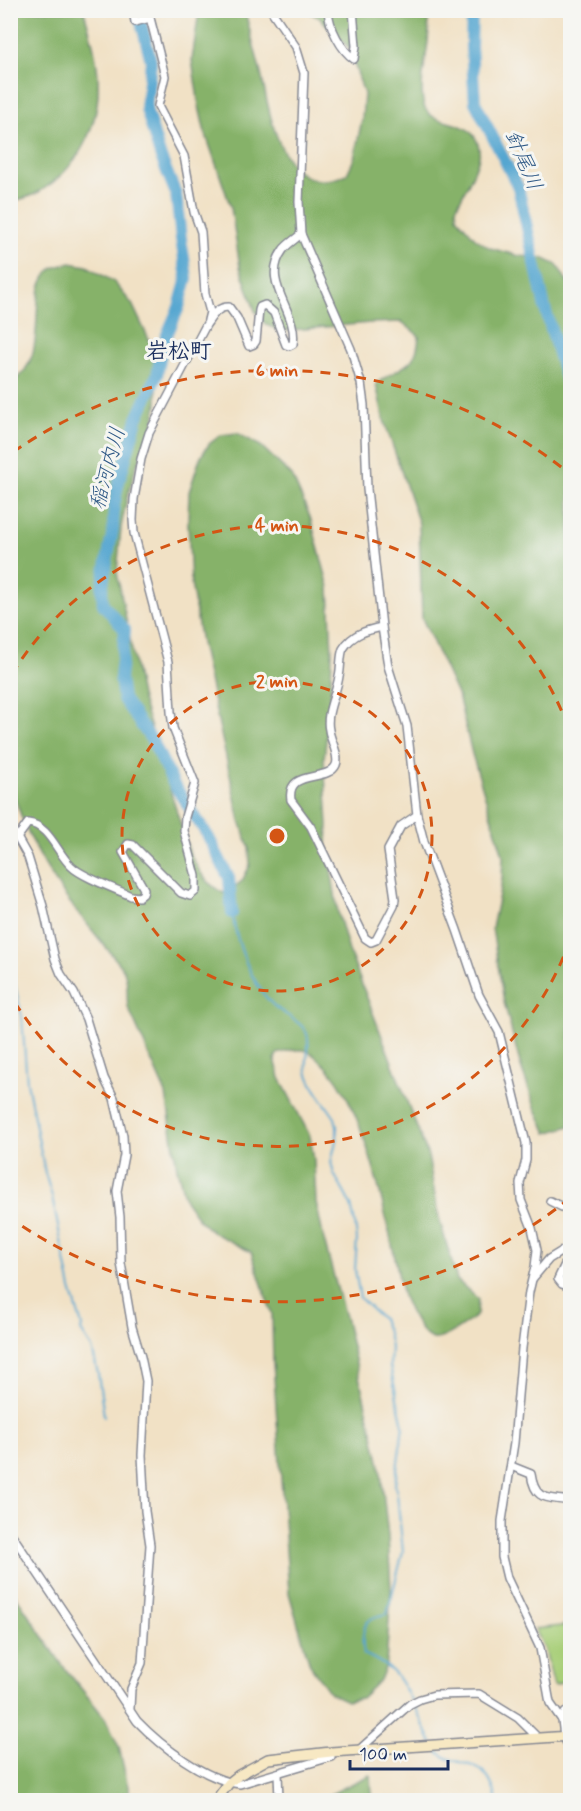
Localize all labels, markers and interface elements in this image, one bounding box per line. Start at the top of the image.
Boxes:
water label: 針尾川 [498,126,548,195]
district label: 岩松町 [146,338,212,366]
text: 6 min [256,359,298,383]
water label: 稲河内川 [84,424,132,512]
text: 4 min [255,514,299,538]
text: 2 min [256,670,298,694]
centre of rings [267,826,287,846]
scale bar [350,1733,448,1771]
text: 100 m [359,1743,407,1767]

